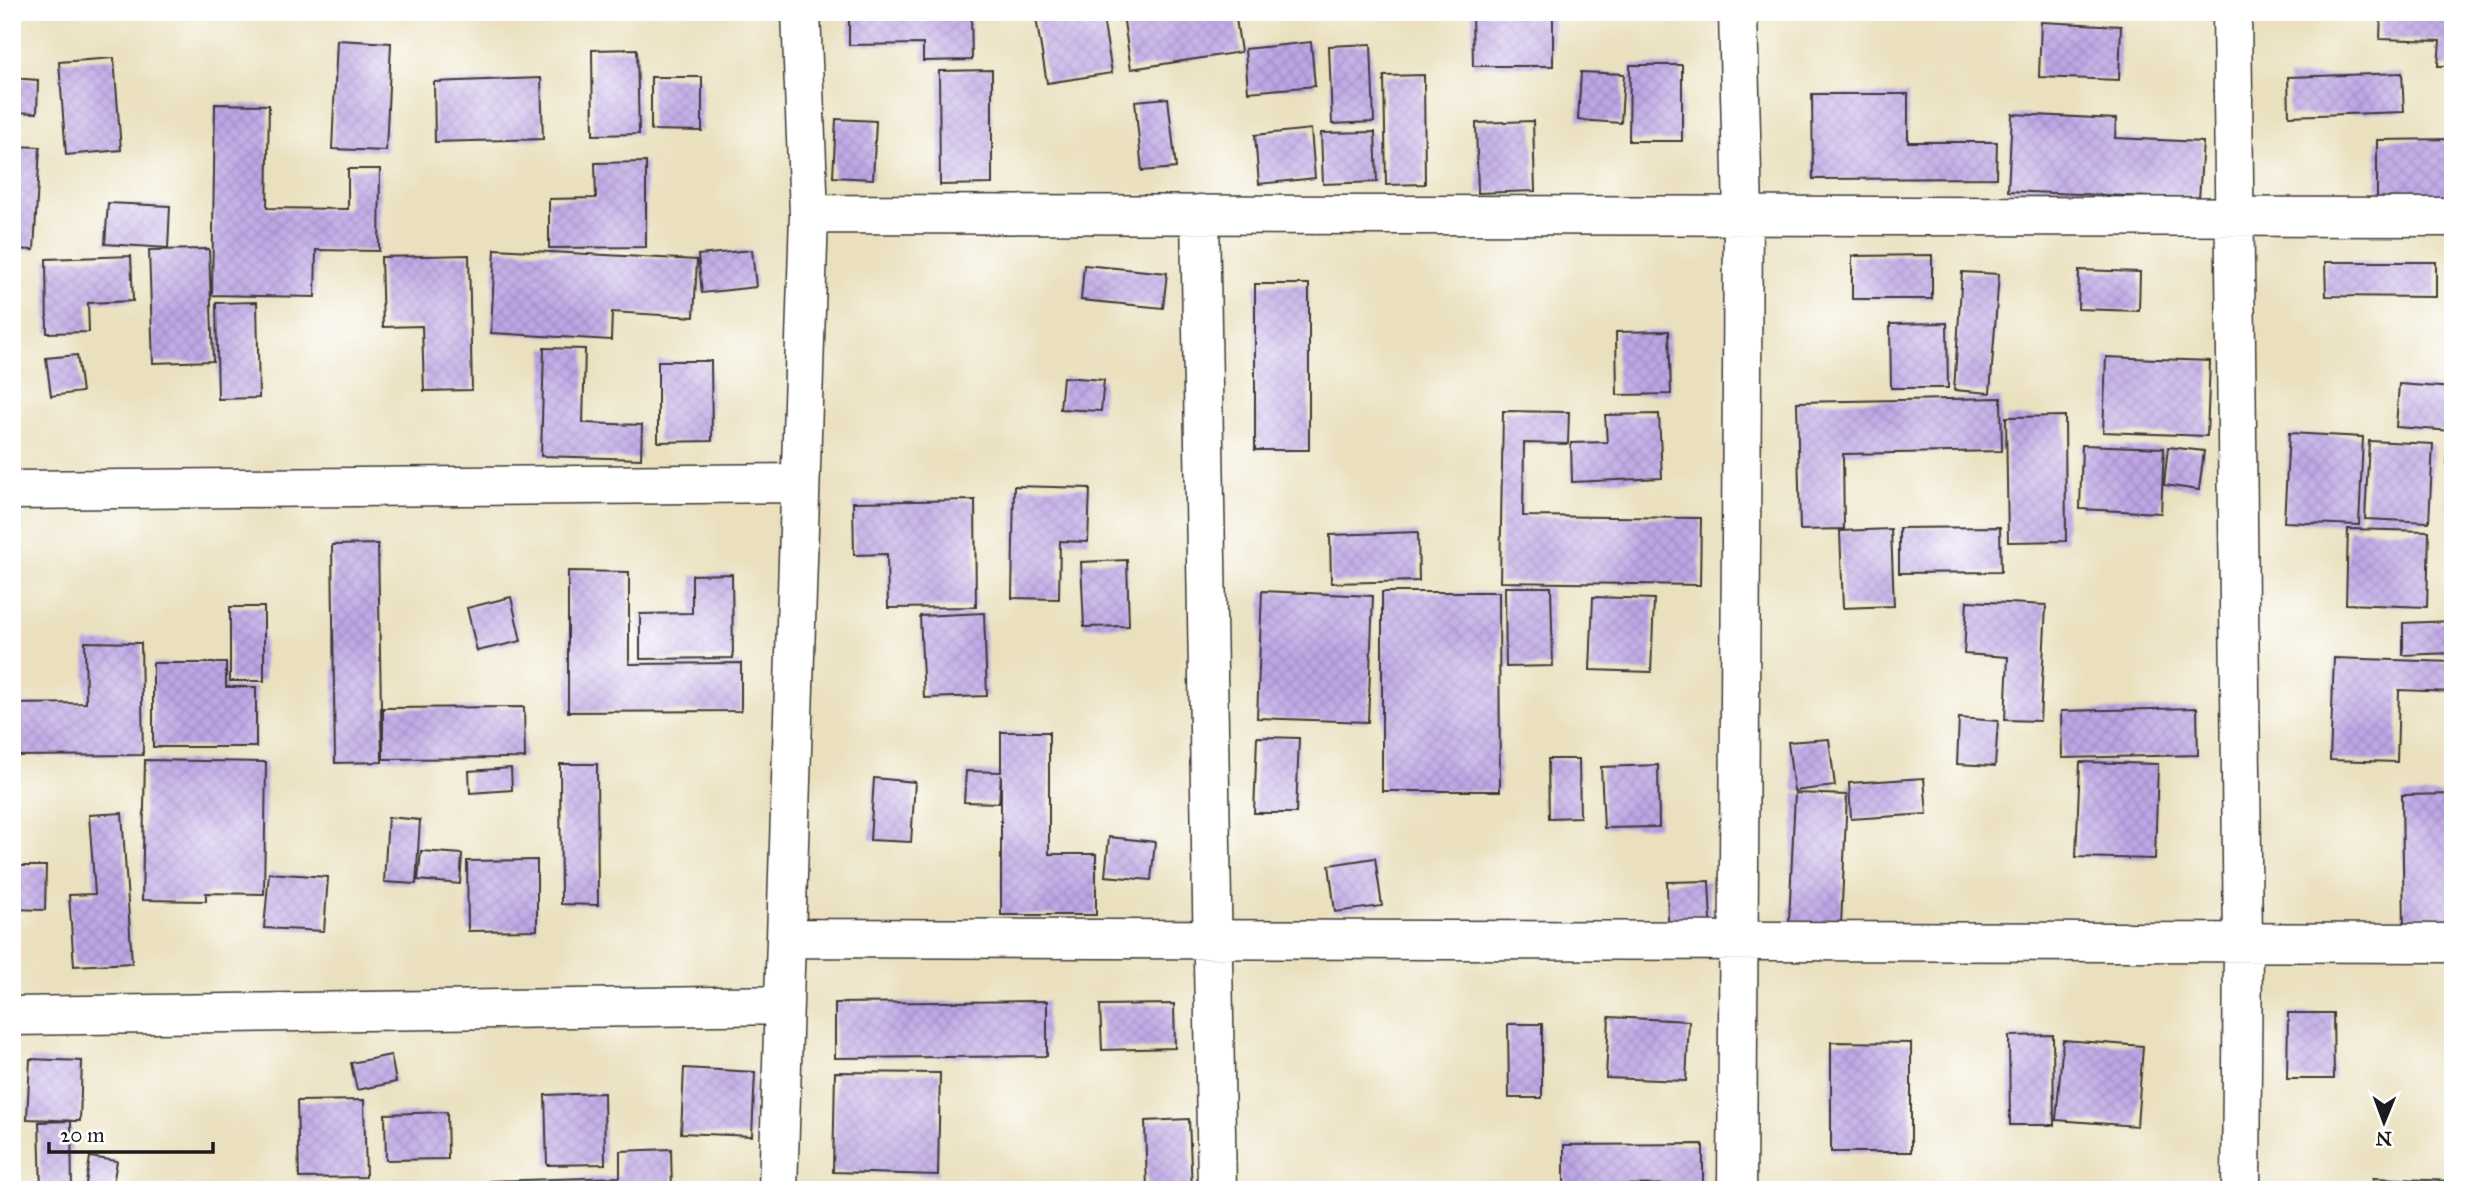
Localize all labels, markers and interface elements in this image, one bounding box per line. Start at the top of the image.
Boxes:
north arrow [2350,1086,2420,1156]
scale bar [49,1111,214,1155]
text: 20 m [60,1122,105,1148]
text: N [2375,1127,2392,1150]

